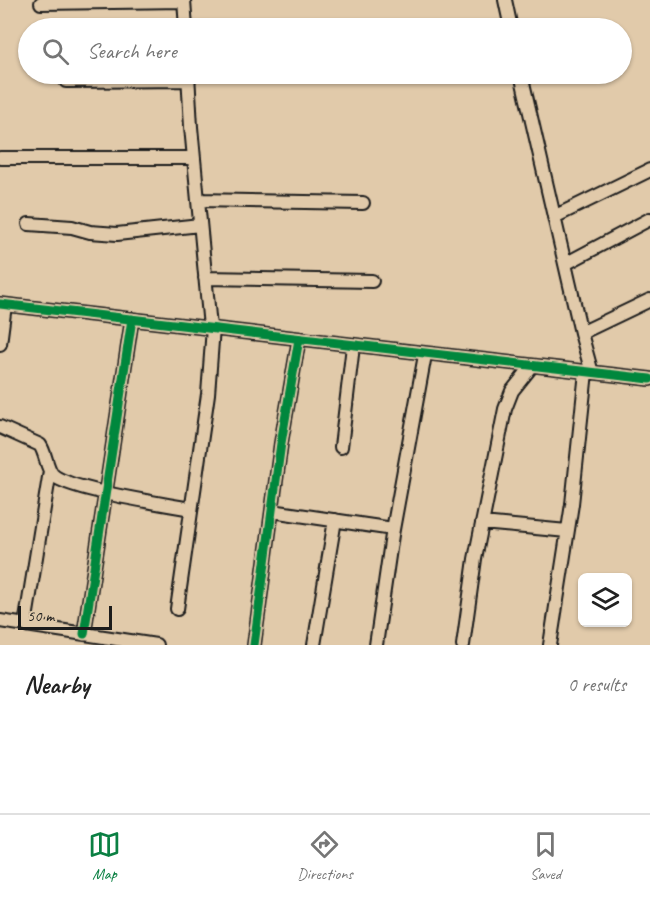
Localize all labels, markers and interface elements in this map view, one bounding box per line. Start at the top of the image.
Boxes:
search box [18,18,632,84]
icon: search [39,35,72,68]
text: Search here [87,37,177,65]
map controls [578,573,632,627]
button: layers [578,573,632,627]
scale bar [18,603,112,630]
text: 50 m [27,606,54,626]
text: Nearby [24,668,89,701]
text: 0 results [567,672,626,697]
tab: Map [88,828,121,884]
tab: Directions [297,828,353,884]
tab: Saved [529,828,562,884]

